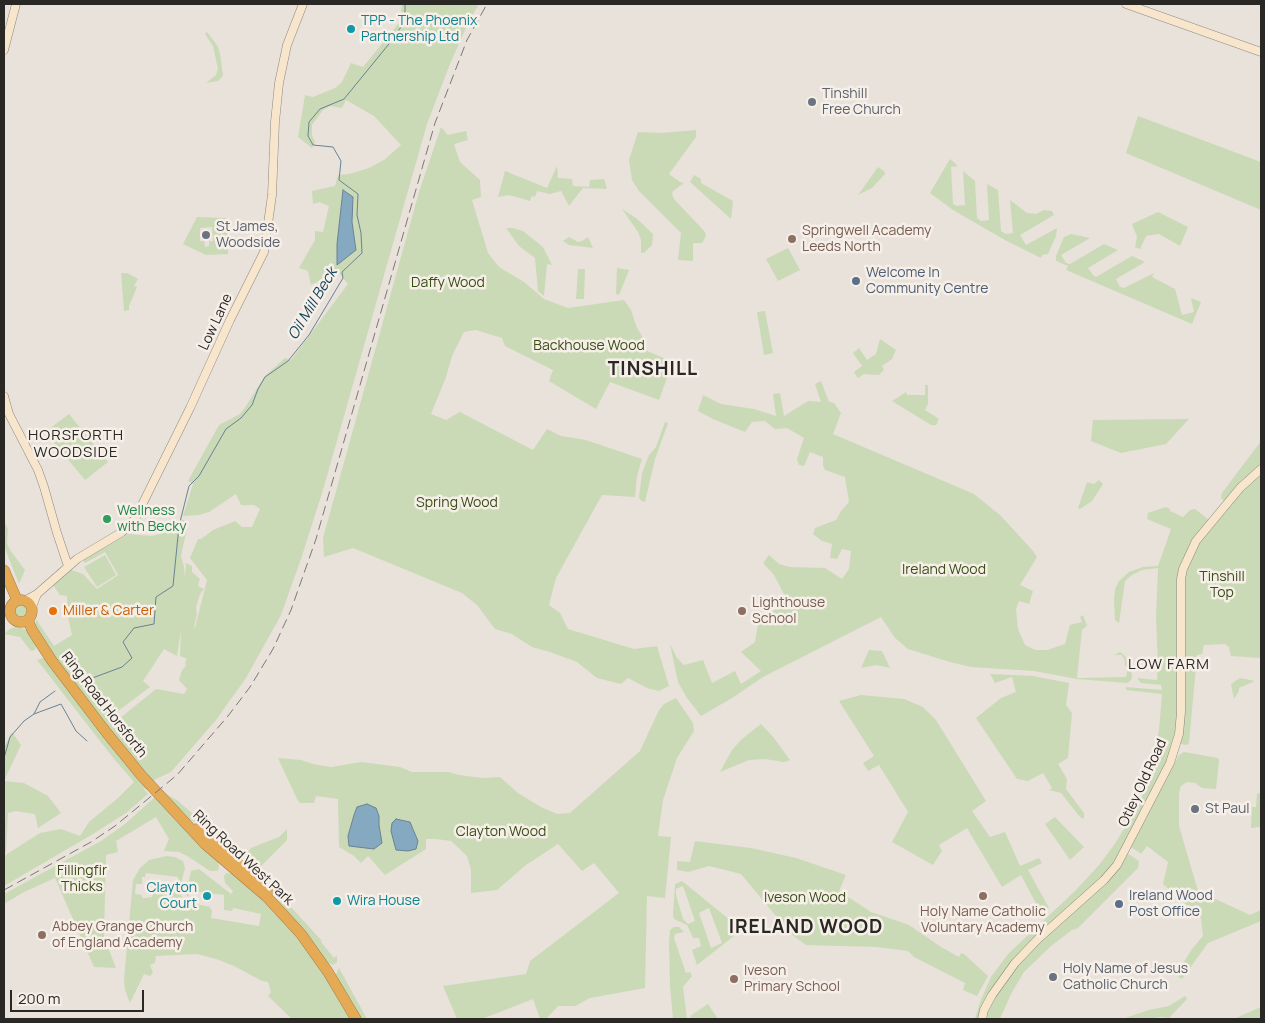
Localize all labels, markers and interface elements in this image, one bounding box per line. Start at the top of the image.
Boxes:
place label: TPP - The Phoenix Partnership Ltd [361,13,477,46]
marker: TPP - The Phoenix Partnership Ltd [345,23,357,35]
place label: Tinshill Free Church [822,86,901,118]
marker: Tinshill Free Church [806,96,818,108]
place label: St James, Woodside [216,219,280,252]
place label: Springwell Academy Leeds North [802,223,931,256]
marker: St James, Woodside [200,229,212,241]
marker: Springwell Academy Leeds North [786,233,798,245]
water label: Oil Mill Beck [285,265,341,343]
place label: Welcome In Community Centre [866,265,989,298]
park label: Daffy Wood [411,275,485,291]
marker: Welcome In Community Centre [850,275,862,287]
street label: Low Lane [196,291,236,353]
park label: Backhouse Wood [533,338,645,354]
district label: TINSHILL [607,359,699,381]
district label: HORSFORTH WOODSIDE [27,427,125,462]
park label: Spring Wood [416,495,498,511]
place label: Wellness with Becky [117,503,187,536]
marker: Wellness with Becky [101,513,113,525]
park label: Ireland Wood [902,562,986,578]
park label: Tinshill Top [1199,569,1245,602]
place label: Lighthouse School [752,595,825,628]
place label: Miller & Carter [63,603,154,619]
marker: Miller & Carter [47,605,59,617]
marker: Lighthouse School [736,605,748,617]
street label: Ring Road Horsforth [58,649,150,761]
district label: LOW FARM [1127,656,1211,674]
street label: Otley Old Road [1115,736,1171,830]
place label: St Paul [1205,801,1250,817]
marker: St Paul [1189,803,1201,815]
street label: Ring Road West Park [189,807,297,909]
park label: Clayton Wood [456,824,546,840]
park label: Fillingfir Thicks [57,863,107,896]
place label: Clayton Court [146,880,197,912]
place label: Ireland Wood Post Office [1129,888,1213,920]
marker: Clayton Court [201,890,213,902]
park label: Iveson Wood [764,890,846,906]
marker: Holy Name Catholic Voluntary Academy [977,890,989,902]
place label: Wira House [347,893,420,909]
marker: Wira House [331,895,343,907]
marker: Ireland Wood Post Office [1113,898,1125,910]
place label: Holy Name Catholic Voluntary Academy [920,904,1046,936]
district label: IRELAND WOOD [727,917,885,939]
place label: Abbey Grange Church of England Academy [52,919,193,952]
marker: Abbey Grange Church of England Academy [36,929,48,941]
place label: Holy Name of Jesus Catholic Church [1063,961,1188,994]
place label: Iveson Primary School [744,963,840,996]
marker: Holy Name of Jesus Catholic Church [1047,971,1059,983]
marker: Iveson Primary School [728,973,740,985]
scale bar [12,980,146,1012]
text: 200 m [18,988,61,1009]

